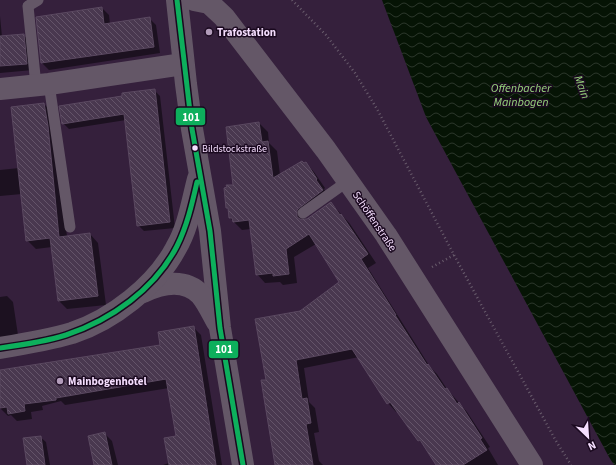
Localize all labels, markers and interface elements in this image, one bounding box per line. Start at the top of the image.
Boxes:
place label: Trafostation [217,25,276,40]
marker: Trafostation [204,27,214,37]
water label: Main [569,73,594,101]
water label: Offenbacher Mainbogen [491,80,552,111]
line badge: 101 [175,107,206,126]
text: 101 [182,110,200,125]
place label: Bildstockstraße [202,142,267,156]
marker: Bildstockstraße [190,143,200,153]
street label: Schöffenstraße [349,188,401,255]
line badge: 101 [208,340,239,359]
text: 101 [215,342,233,357]
place label: Mainbogenhotel [68,374,147,389]
marker: Mainbogenhotel [55,376,65,386]
north arrow [568,417,608,457]
text: N [586,437,599,454]

